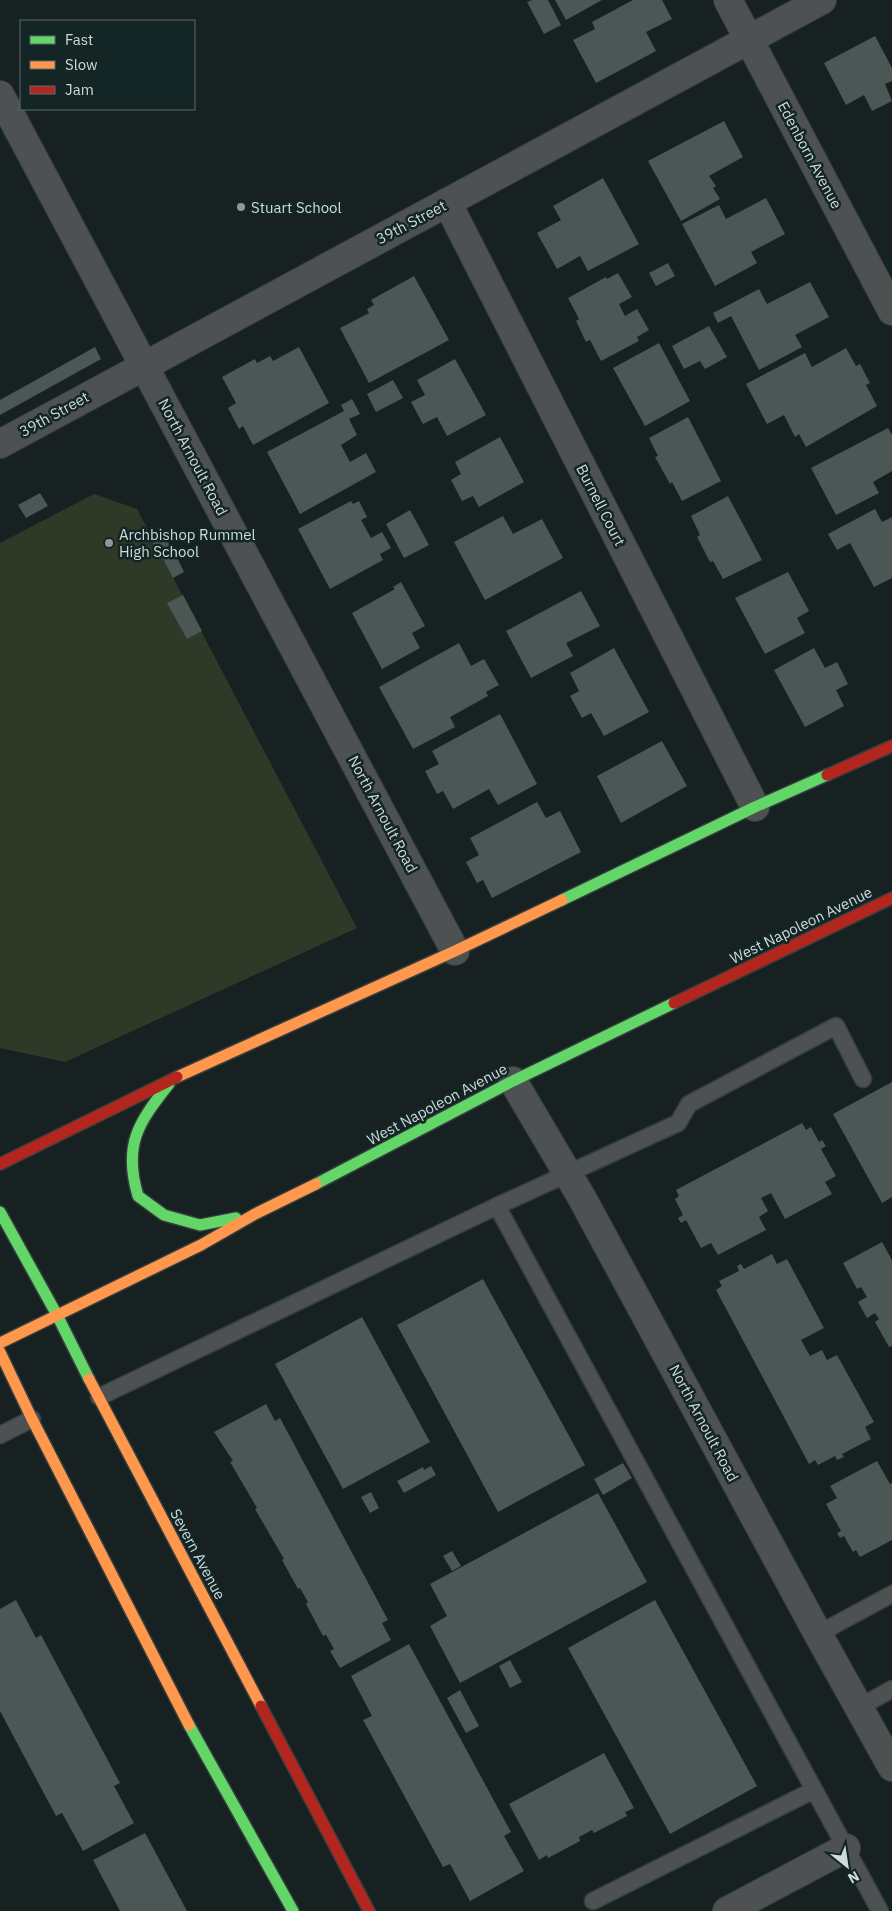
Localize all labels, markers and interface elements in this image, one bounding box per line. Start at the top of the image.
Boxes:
legend [20,20,195,110]
text: Fast [65,30,93,49]
text: Slow [65,55,98,74]
text: Jam [65,80,94,99]
street label: Edenborn Avenue [774,98,846,212]
street label: 39th Street [373,196,449,248]
place label: Stuart School [251,198,342,217]
marker: Stuart School [235,201,247,213]
street label: 39th Street [16,387,92,441]
street label: North Arnoult Road [154,395,232,519]
street label: Burnell Court [572,461,630,549]
place label: Archbishop Rummel High School [119,525,256,561]
marker: Archbishop Rummel High School [103,537,115,549]
street label: North Arnoult Road [344,752,422,876]
street label: West Napoleon Avenue [727,882,875,968]
street label: West Napoleon Avenue [364,1059,510,1149]
street label: North Arnoult Road [665,1361,743,1485]
street label: Severn Avenue [166,1505,230,1603]
north arrow [822,1841,872,1891]
text: N [845,1867,862,1888]

